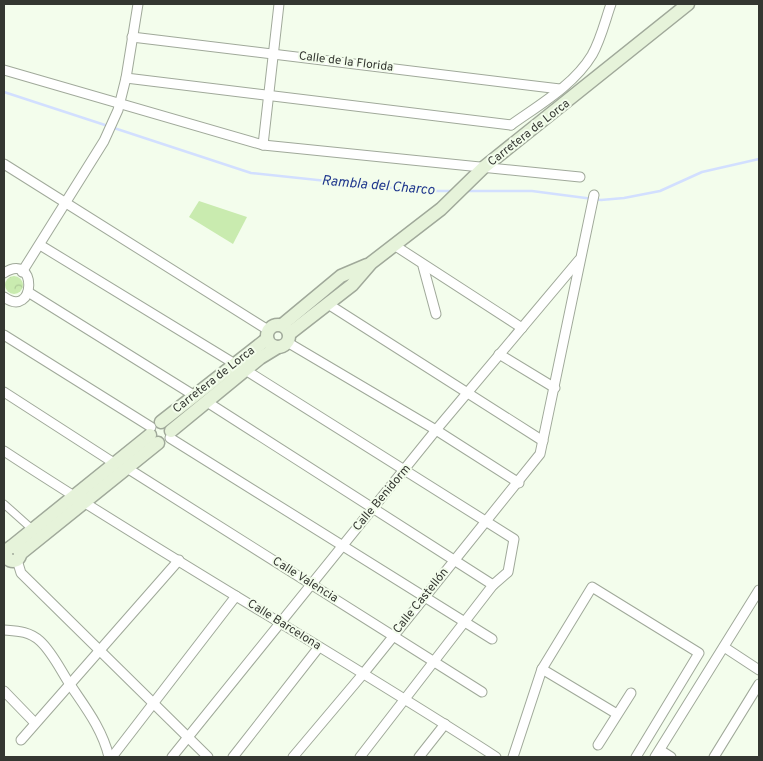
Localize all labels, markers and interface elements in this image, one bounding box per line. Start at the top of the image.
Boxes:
street label: Calle de la Florida [298,48,394,76]
street label: Carretera de Lorca [485,96,573,170]
water label: Rambla del Charco [321,173,436,199]
street label: Carretera de Lorca [170,343,258,417]
street label: Calle Benidorm [349,461,415,535]
street label: Calle Valencia [269,553,341,607]
street label: Calle Castellón [390,565,452,637]
street label: Calle Barcelona [244,596,324,654]

